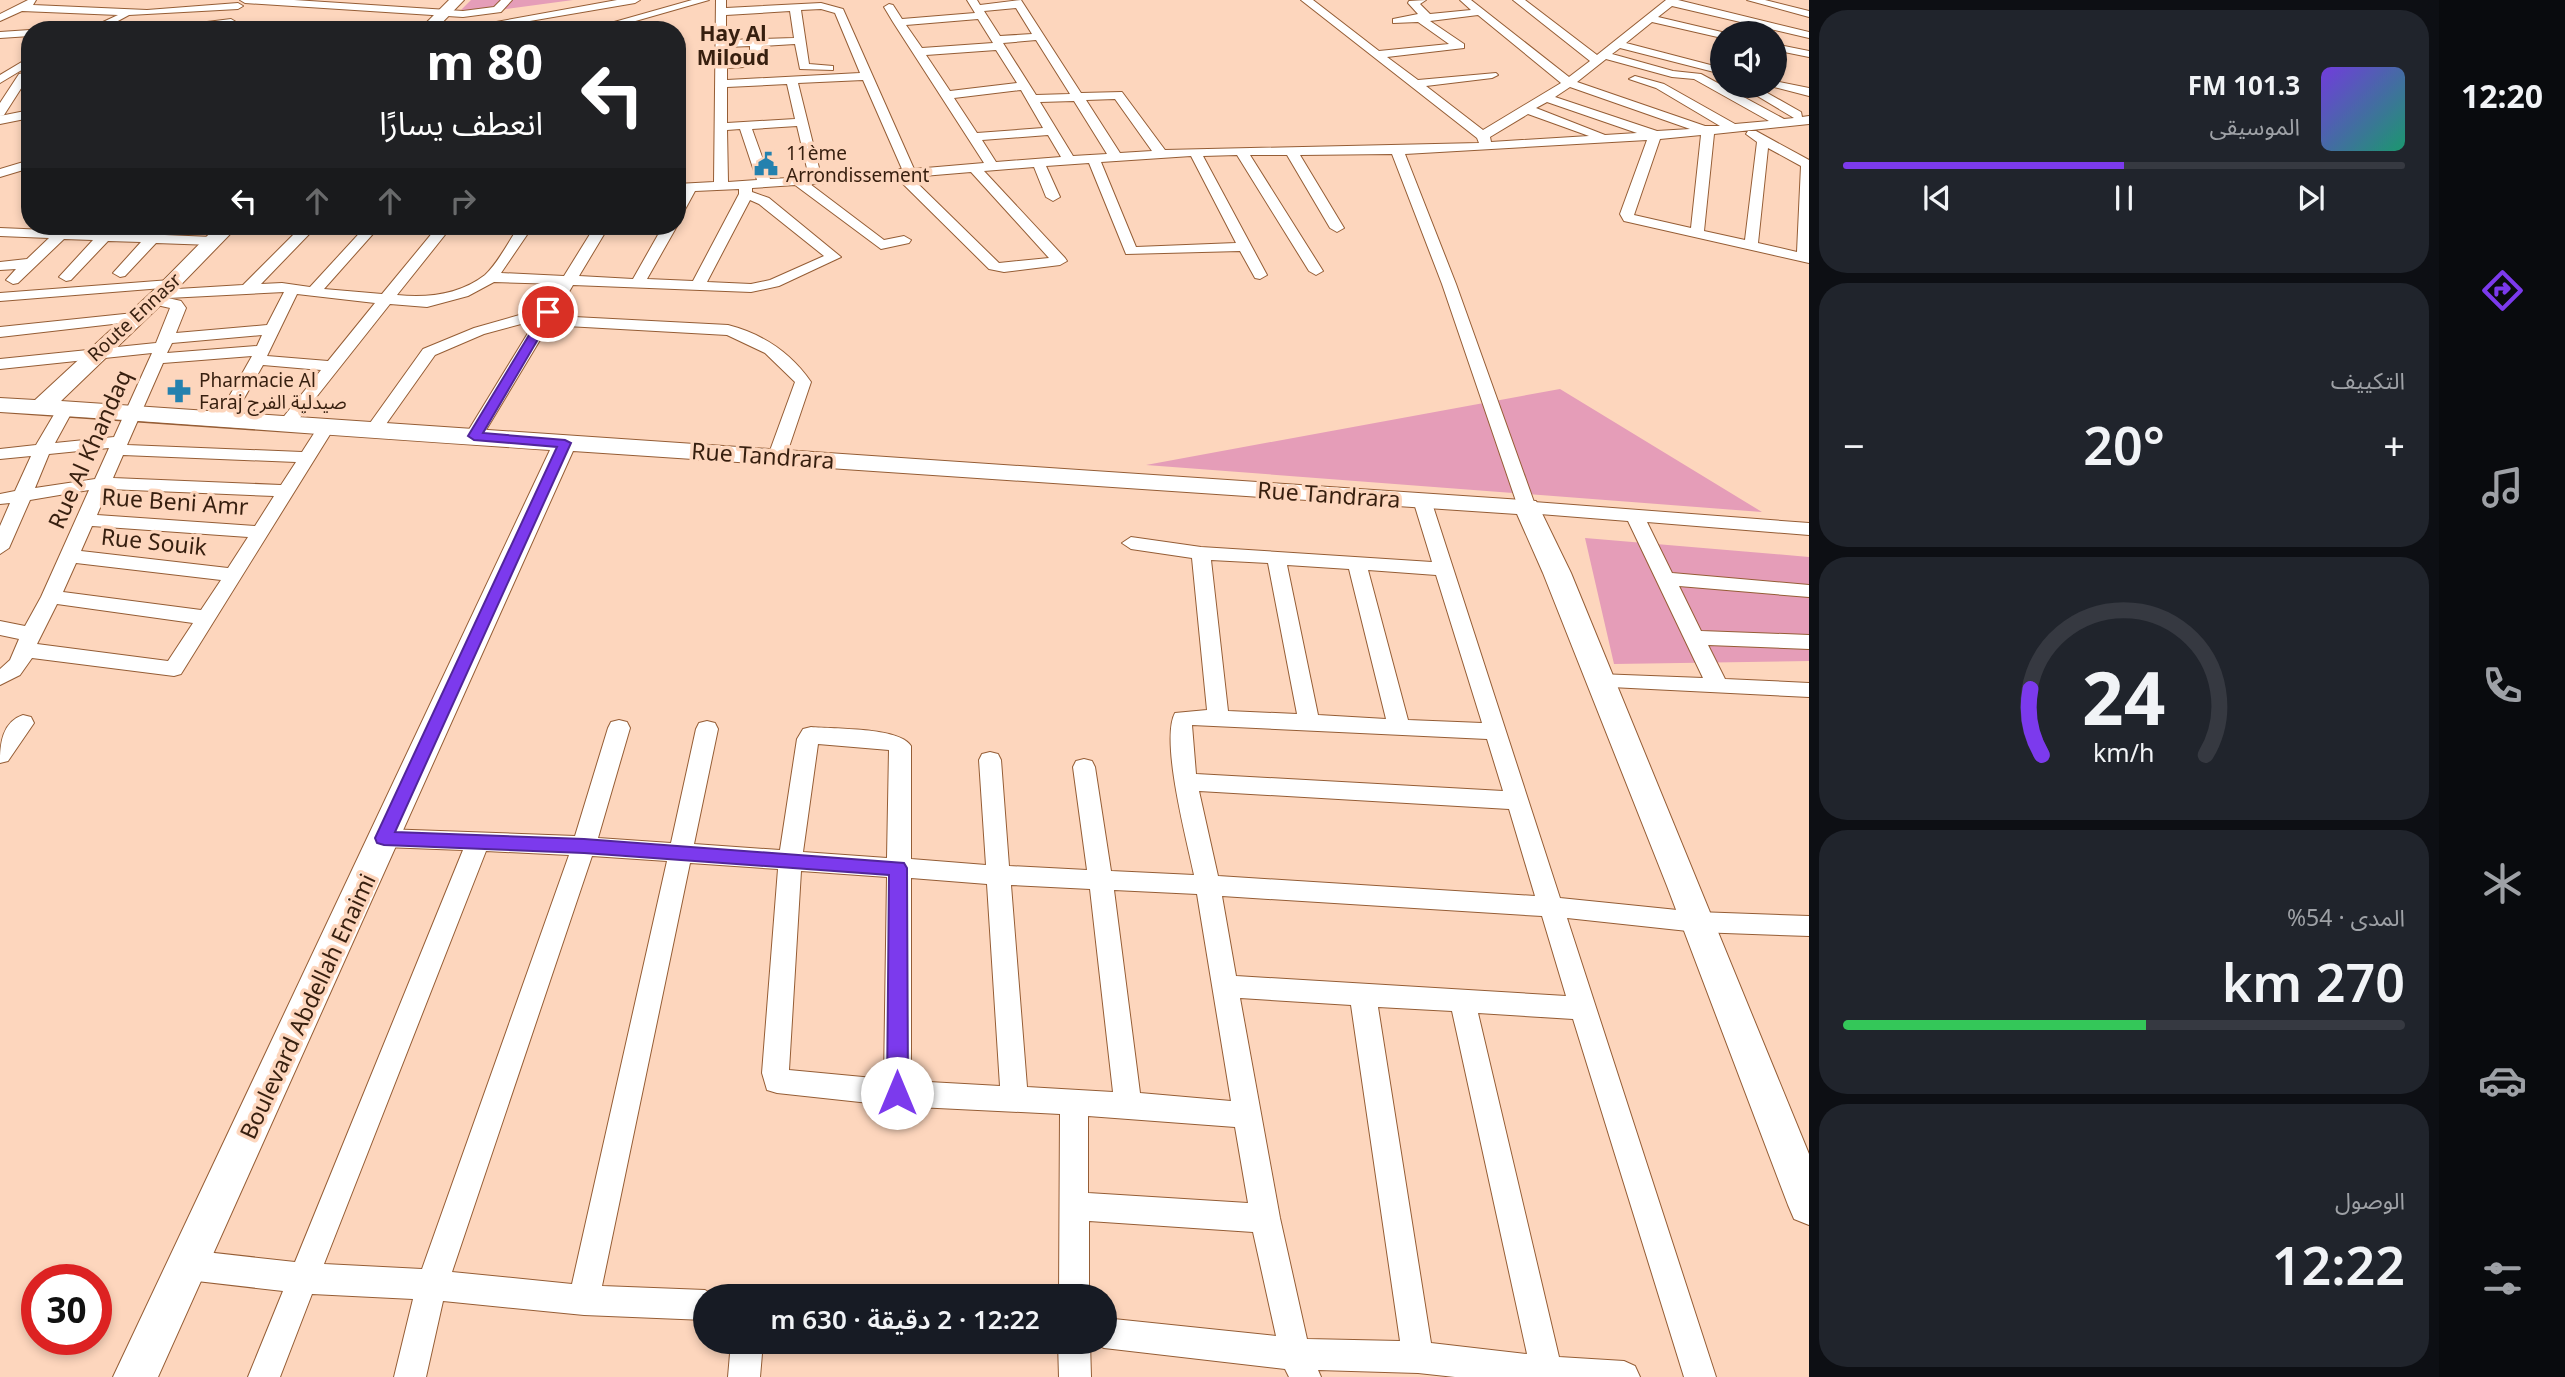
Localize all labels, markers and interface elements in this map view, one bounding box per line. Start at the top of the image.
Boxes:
district label: Hay Al Miloud [697,19,769,71]
map controls [1710,21,1787,98]
button: sound [1710,21,1787,98]
text: 80 m [426,28,543,94]
icon: left [567,49,658,140]
text: 101.3 FM [2188,67,2300,103]
text: 12:20 [2461,74,2543,117]
text: انعطف يسارًا [379,101,543,144]
text: الموسيقى [2209,110,2300,142]
place label: 11ème Arrondissement [786,140,929,188]
public building icon: 11ème Arrondissement [752,150,780,178]
icon: previous [1918,179,1956,217]
icon: pause [2105,179,2143,217]
icon: next [2292,179,2330,217]
icon: left [225,182,263,220]
icon: ahead [298,182,336,220]
icon: ahead [371,182,409,220]
icon: right [444,182,482,220]
icon: directions [2478,266,2527,315]
street label: Route Ennasr [82,267,187,367]
pin [518,282,578,342]
icon: arrive [529,293,567,331]
street label: Rue Al Khandaq [40,364,138,534]
text: التكييف [2331,364,2405,396]
place label: Pharmacie Al Faraj صيدلية الفرج [199,367,347,416]
pharmacy icon: Pharmacie Al Faraj صيدلية الفرج [165,377,193,405]
text: 20° [2083,409,2165,480]
text: − [1843,419,1865,471]
text: + [2383,419,2405,471]
street label: Rue Tandrara [690,434,836,476]
icon: music [2478,463,2527,512]
street label: Rue Tandrara [1256,473,1402,515]
street label: Rue Beni Amr [100,480,250,522]
street label: Rue Souik [99,520,209,563]
text: 24 [2082,647,2166,746]
icon: phone [2478,661,2527,710]
text: km/h [2093,734,2155,768]
icon: climate [2478,859,2527,908]
street label: Boulevard Abdellah Enaimi [231,868,383,1144]
text: المدى · 54% [2287,901,2405,933]
text: 270 km [2222,946,2405,1017]
position arrow [860,1056,934,1130]
icon: car [2478,1056,2527,1105]
text: الوصول [2335,1184,2405,1216]
text: 12:22 [2272,1229,2405,1300]
icon: filters [2478,1254,2527,1303]
speed limit sign: 30 [21,1264,112,1355]
text: 12:22 · 2 دقيقة · 630 m [770,1301,1040,1337]

